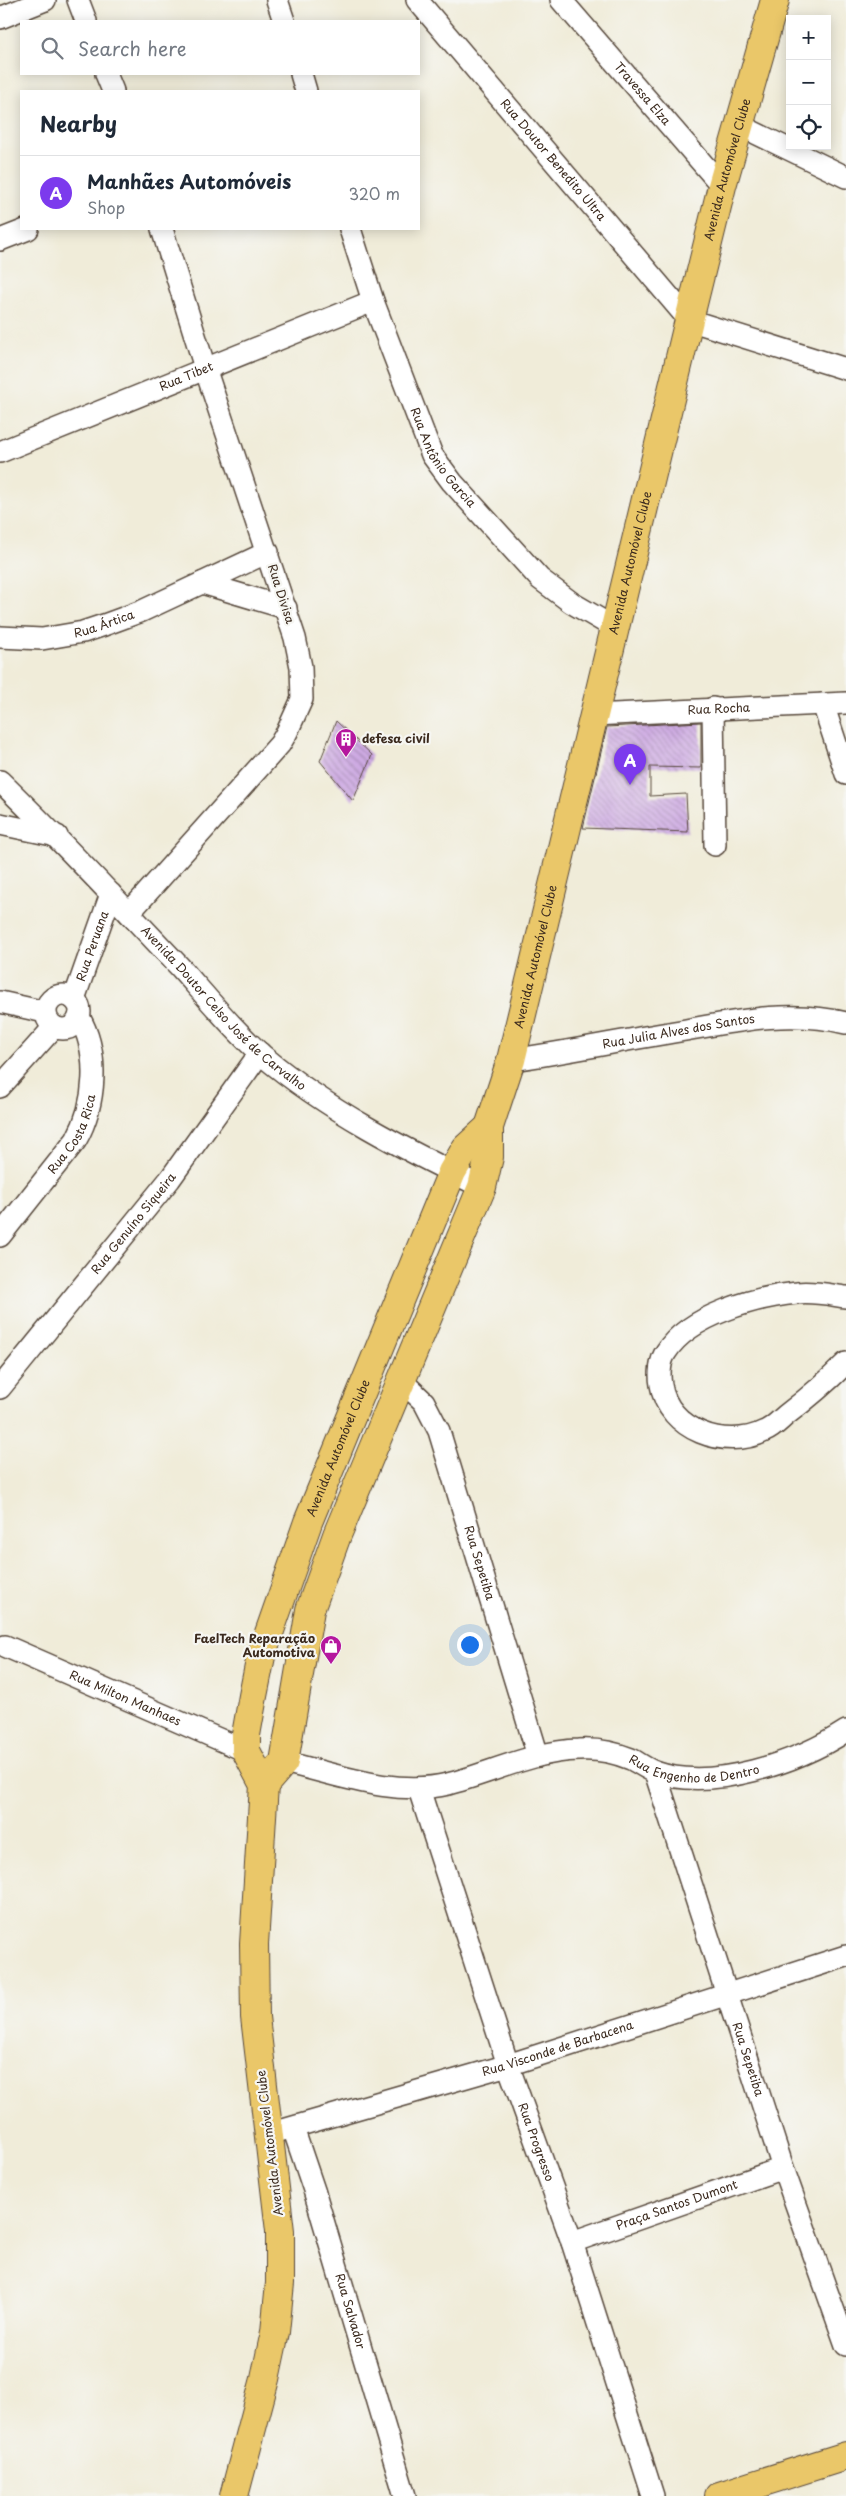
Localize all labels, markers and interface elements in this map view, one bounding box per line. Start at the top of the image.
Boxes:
map controls [786,15,831,150]
button: + [786,15,831,60]
search box [20,20,420,75]
icon: search [38,34,66,62]
text: Search here [78,34,187,62]
street label: Travessa Elza [610,58,676,129]
button: − [786,60,831,105]
street label: Rua Doutor Benedito Ultra [497,94,611,225]
street label: Avenida Automóvel Clube [699,96,755,243]
button: locate [786,105,831,150]
text: Nearby [40,107,117,139]
text: Manhães Automóveis [87,167,291,195]
text: A [50,181,62,205]
text: 320 m [349,181,400,205]
text: Shop [87,195,125,219]
street label: Rua Tibet [156,357,216,395]
street label: Rua Antônio Garcia [407,405,481,511]
street label: Avenida Automóvel Clube [604,489,656,636]
street label: Rua Divisa [264,562,300,626]
street label: Rua Ártica [72,605,137,641]
street label: Rua Rocha [687,698,751,719]
building icon: defesa civil [334,727,358,758]
place label: defesa civil [362,729,430,747]
pin: A [614,744,646,785]
street label: Avenida Automóvel Clube [509,883,561,1030]
street label: Rua Peruana [71,907,113,983]
street label: Avenida Doutor Celso José de Carvalho [137,921,310,1094]
street label: Rua Julia Alves dos Santos [601,1009,756,1053]
street label: Rua Costa Rica [43,1092,99,1177]
street label: Rua Genuíno Siqueira [86,1168,180,1277]
street label: Avenida Automóvel Clube [301,1376,374,1519]
street label: Rua Sepetiba [460,1523,500,1602]
place label: FaelTech Reparação Automotiva [194,1629,316,1661]
your location [457,1632,483,1658]
shop icon: FaelTech Reparação Automotiva [319,1634,343,1665]
street label: Rua Milton Manhaes [67,1665,185,1730]
street label: Rua Engenho de Dentro [626,1750,761,1786]
street label: Rua Visconde de Barbacena [480,2015,636,2080]
street label: Rua Sepetiba [728,2020,769,2099]
street label: Avenida Automóvel Clube [251,2069,287,2217]
street label: Rua Progresso [514,2100,559,2184]
street label: Praça Santos Dumont [613,2175,740,2234]
street label: Rua Salvador [331,2271,371,2351]

